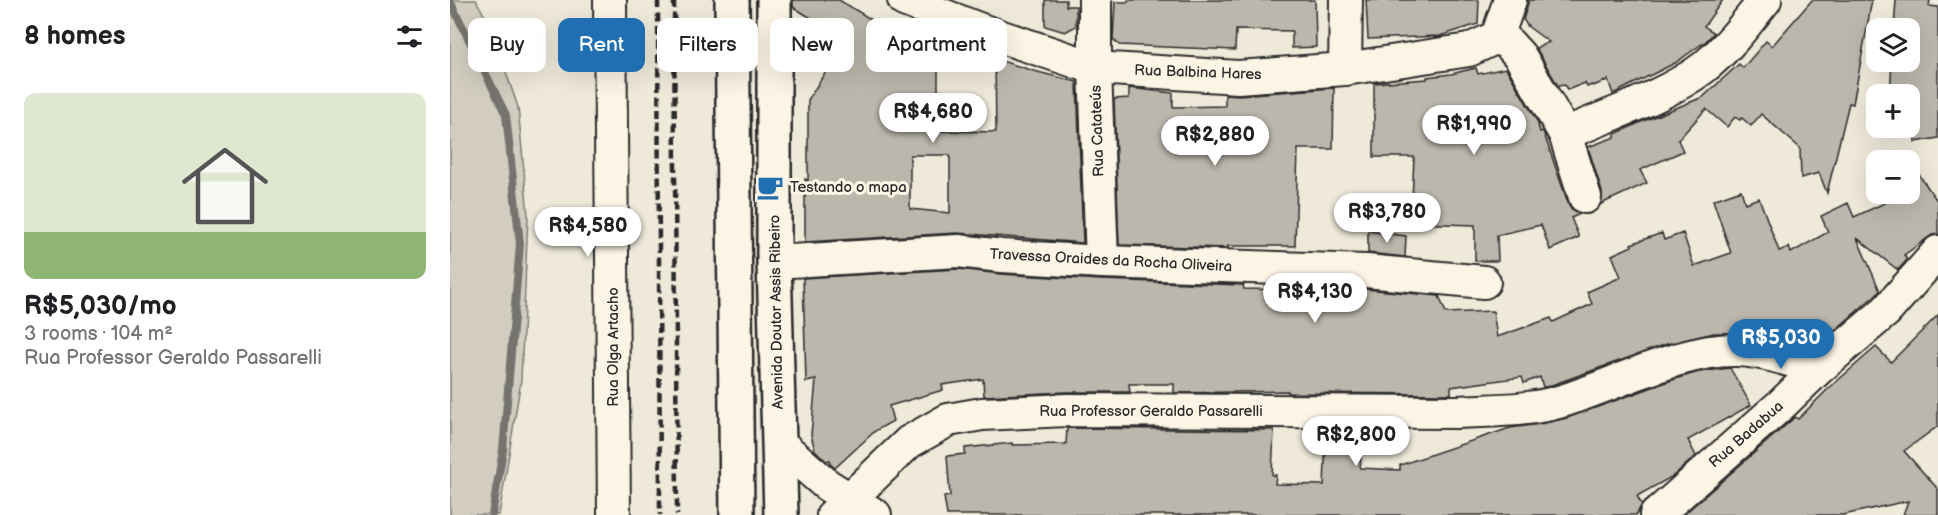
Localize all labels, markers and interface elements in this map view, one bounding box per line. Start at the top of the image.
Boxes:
chip: Buy [468,18,546,72]
chip: Rent [558,18,645,72]
chip: Filters [657,18,758,72]
chip: New [770,18,854,72]
chip: Apartment [866,18,1007,72]
map controls [1866,18,1920,204]
button: layers [1866,18,1920,72]
icon: filters [393,20,426,53]
text: 8 homes [24,21,126,52]
street label: Rua Balbina Hares [1134,61,1263,84]
street label: Rua Catateús [1086,84,1109,177]
button: + [1866,84,1920,138]
pin: R$4,680 [878,93,988,144]
text: R$4,680 [893,100,973,124]
pin: R$1,990 [1419,105,1529,156]
text: R$1,990 [1436,112,1512,136]
pin: R$2,880 [1160,116,1270,167]
text: R$2,880 [1175,123,1255,147]
icon: home [171,132,279,240]
button: − [1866,150,1920,204]
cafe icon: Testando o mapa [755,172,785,202]
place label: Testando o mapa [790,178,907,197]
pin: R$3,780 [1332,193,1442,244]
text: R$3,780 [1348,200,1426,224]
pin: R$4,580 [533,207,643,258]
text: R$4,580 [548,214,628,238]
street label: Avenida Doutor Assis Ribeiro [765,215,788,409]
street label: Travessa Oraides da Rocha Oliveira [989,245,1233,276]
pin: R$4,130 [1260,273,1370,324]
text: R$4,130 [1277,280,1353,304]
street label: Rua Olga Artacho [604,287,623,407]
text: R$5,030/mo [24,291,176,322]
pin: R$5,030 [1726,319,1836,370]
text: 3 rooms · 104 m² [24,322,173,346]
text: R$5,030 [1741,326,1821,350]
text: Rua Professor Geraldo Passarelli [24,346,322,370]
street label: Rua Badabua [1705,397,1787,472]
street label: Rua Professor Geraldo Passarelli [1039,402,1263,421]
pin: R$2,800 [1301,416,1411,467]
text: R$2,800 [1316,423,1396,447]

